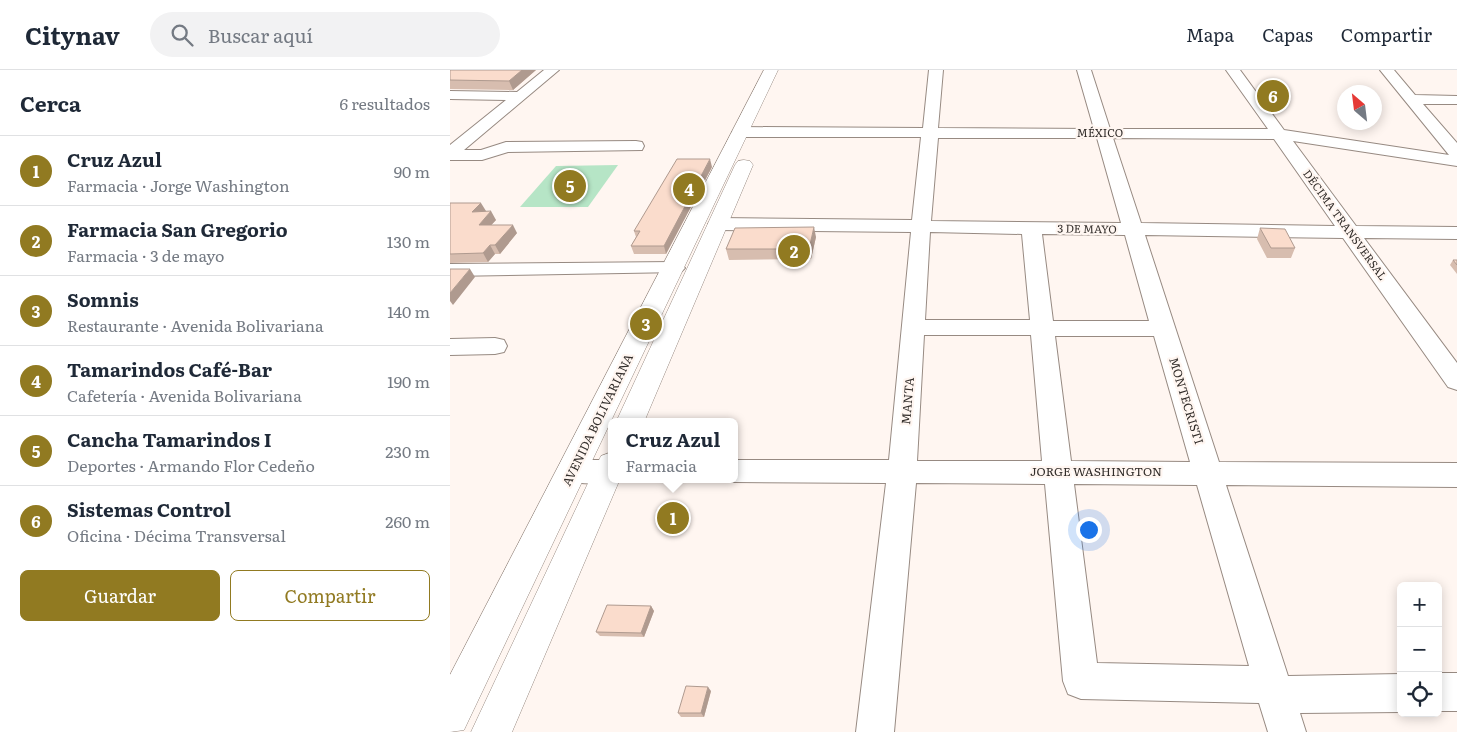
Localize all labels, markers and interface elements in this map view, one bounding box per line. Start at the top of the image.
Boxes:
search box [150,12,500,57]
text: Citynav [25,17,120,52]
icon: search [168,21,196,49]
text: Buscar aquí [208,21,313,49]
text: Mapa [1186,21,1234,48]
text: Capas [1262,21,1313,48]
text: Compartir [1341,21,1432,48]
pin: 6 [1257,77,1289,115]
north arrow [1337,85,1382,130]
text: Cerca [20,87,81,118]
text: 6 resultados [339,91,430,115]
street label: MÉXICO [1077,124,1123,140]
text: Cruz Azul [67,145,162,173]
text: 1 [33,159,39,183]
text: 90 m [394,159,430,183]
street label: DÉCIMA TRANSVERSAL [1300,166,1391,283]
pin: 5 [554,167,586,205]
pin: 4 [673,170,705,208]
text: Farmacia · Jorge Washington [67,173,290,197]
text: Farmacia San Gregorio [67,215,288,243]
street label: 3 DE MAYO [1057,219,1117,237]
text: 2 [32,229,40,253]
text: 130 m [387,229,430,253]
pin: 2 [778,232,810,270]
text: Farmacia · 3 de mayo [67,243,224,267]
text: Somnis [67,285,139,313]
text: 3 [32,299,40,323]
text: 140 m [387,299,430,323]
pin: 3 [630,305,662,343]
text: Restaurante · Avenida Bolivariana [67,313,324,337]
street label: AVENIDA BOLIVARIANA [557,350,637,489]
text: Tamarindos Café-Bar [67,355,272,383]
street label: MONTECRISTI [1165,355,1209,447]
text: 4 [31,369,41,393]
text: 190 m [387,369,430,393]
street label: MANTA [896,376,918,425]
text: Cafetería · Avenida Bolivariana [67,383,302,407]
popup [608,418,738,483]
text: Cancha Tamarindos I [67,425,272,453]
text: Cruz Azul [626,425,720,453]
text: 5 [32,439,40,463]
text: 230 m [385,439,430,463]
text: Deportes · Armando Flor Cedeño [67,453,315,477]
text: Farmacia [626,453,697,477]
street label: JORGE WASHINGTON [1030,462,1162,480]
text: Sistemas Control [67,495,231,523]
pin: 1 [657,499,689,537]
text: 6 [31,509,41,533]
text: 260 m [385,509,430,533]
your location [1076,517,1102,543]
text: Oficina · Décima Transversal [67,523,286,547]
button: Guardar [20,570,220,621]
button: Compartir [230,570,430,621]
map controls [1397,582,1442,717]
button: + [1397,582,1442,627]
button: − [1397,627,1442,672]
button: locate [1397,672,1442,717]

